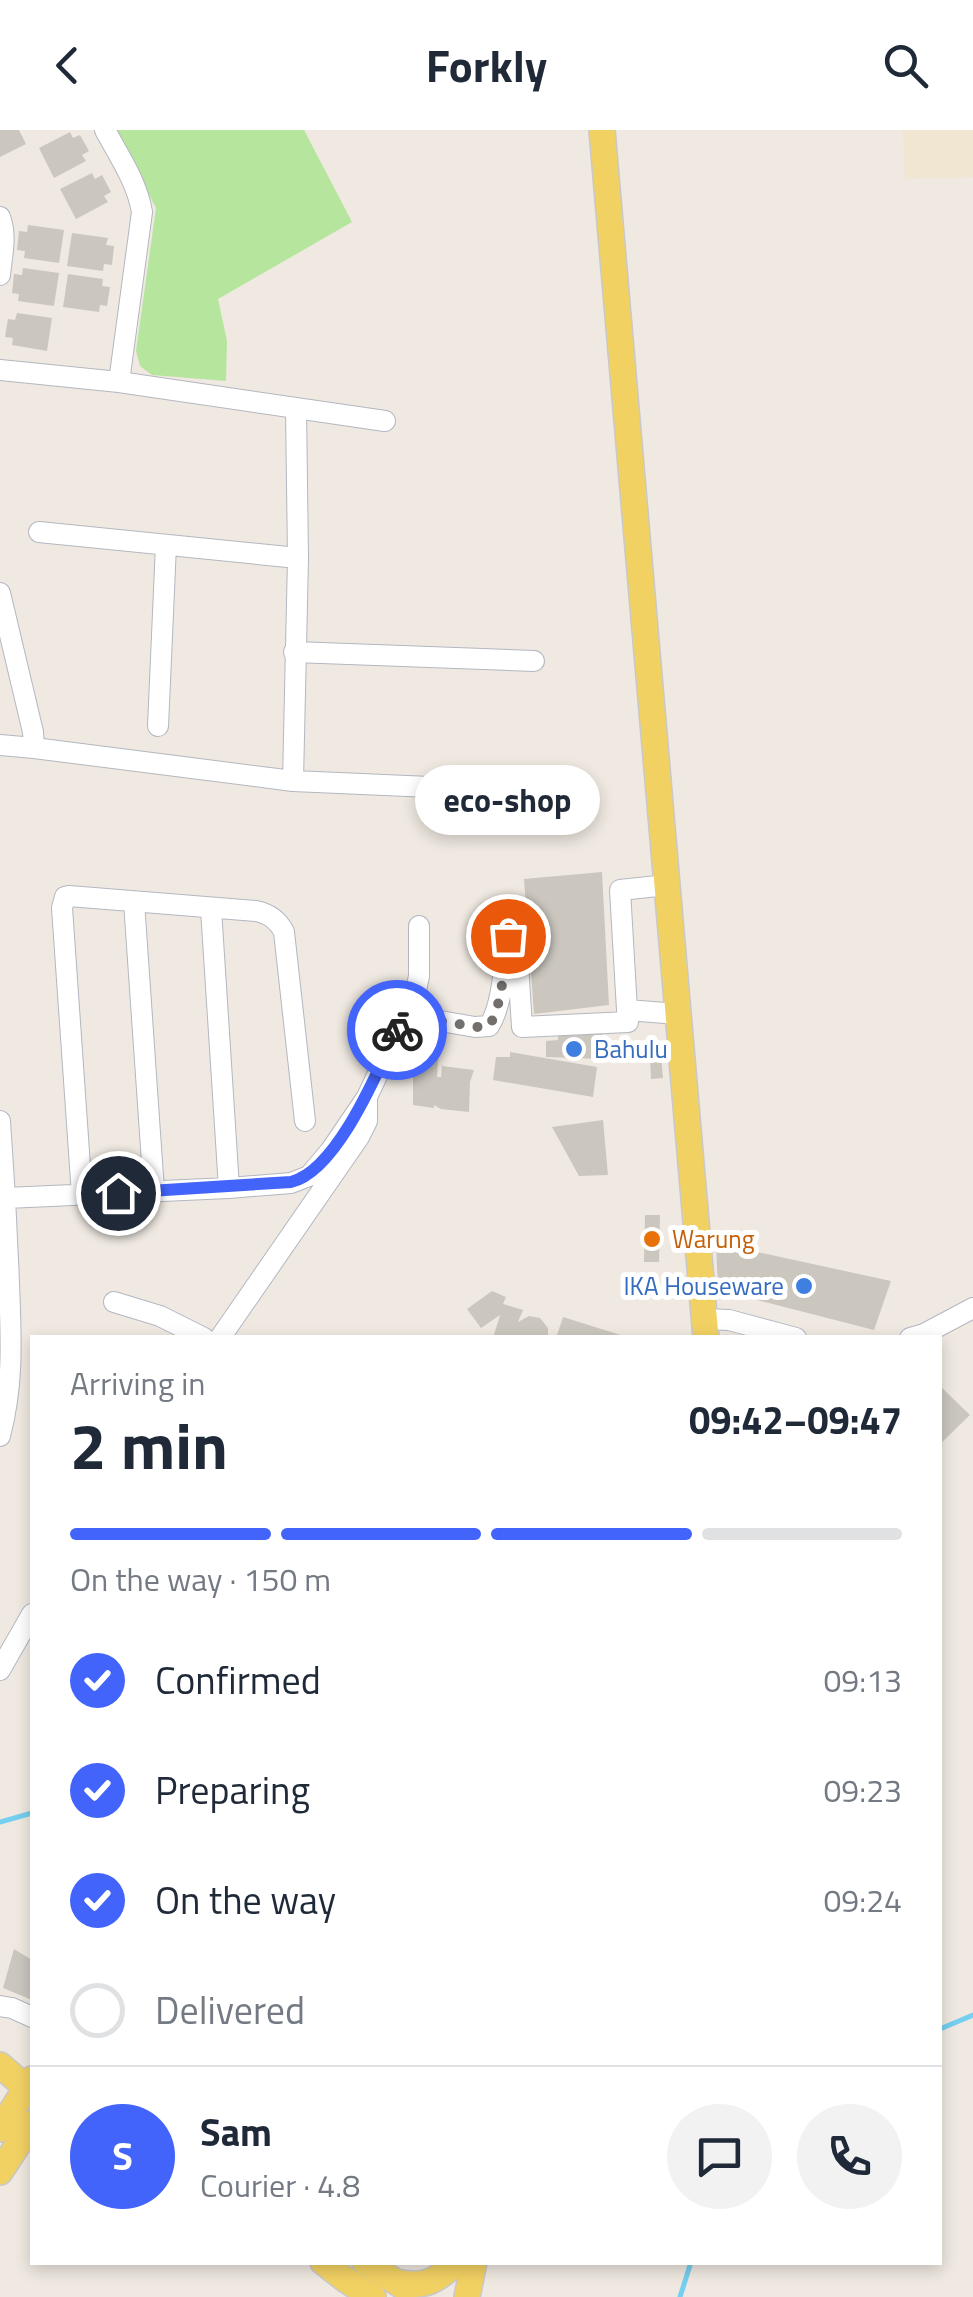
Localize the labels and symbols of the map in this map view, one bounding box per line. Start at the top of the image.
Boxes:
callout: eco-shop [416,766,600,836]
pin [466,894,551,979]
courier [347,980,447,1080]
place label: Bahulu [594,1030,668,1068]
marker: Bahulu [563,1038,585,1060]
pin [76,1151,161,1236]
place label: Warung [672,1220,755,1258]
marker: Warung [641,1228,663,1250]
place label: IKA Houseware [623,1267,784,1305]
marker: IKA Houseware [793,1275,815,1297]

